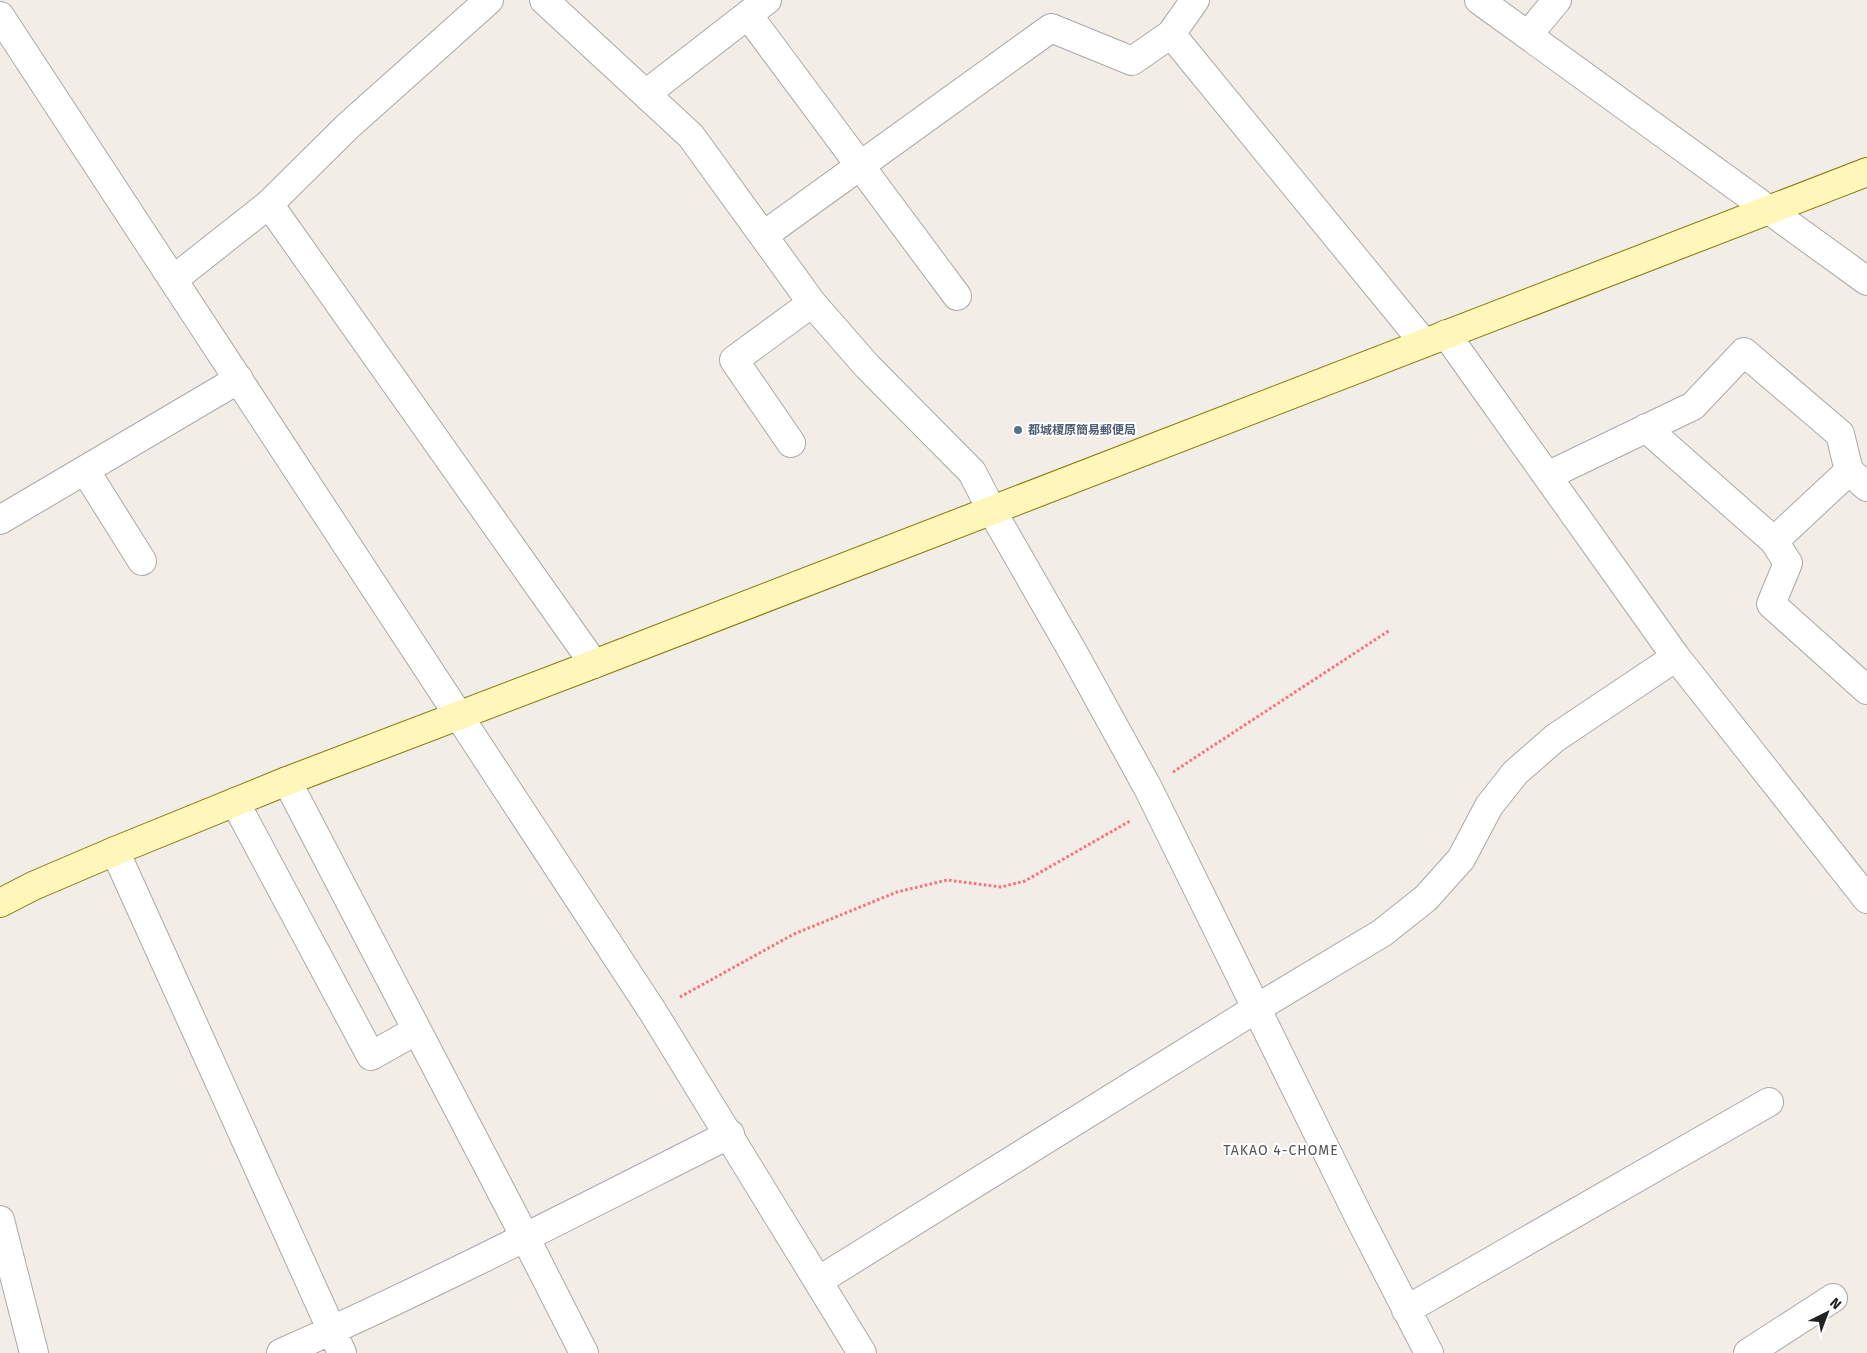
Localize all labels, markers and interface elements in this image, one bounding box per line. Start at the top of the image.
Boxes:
place label: 都城榎原簡易郵便局 [1028,423,1136,437]
marker: 都城榎原簡易郵便局 [1012,424,1024,436]
district label: TAKAO 4-CHOME [1223,1142,1339,1159]
north arrow [1802,1288,1852,1338]
text: N [1826,1294,1845,1313]

